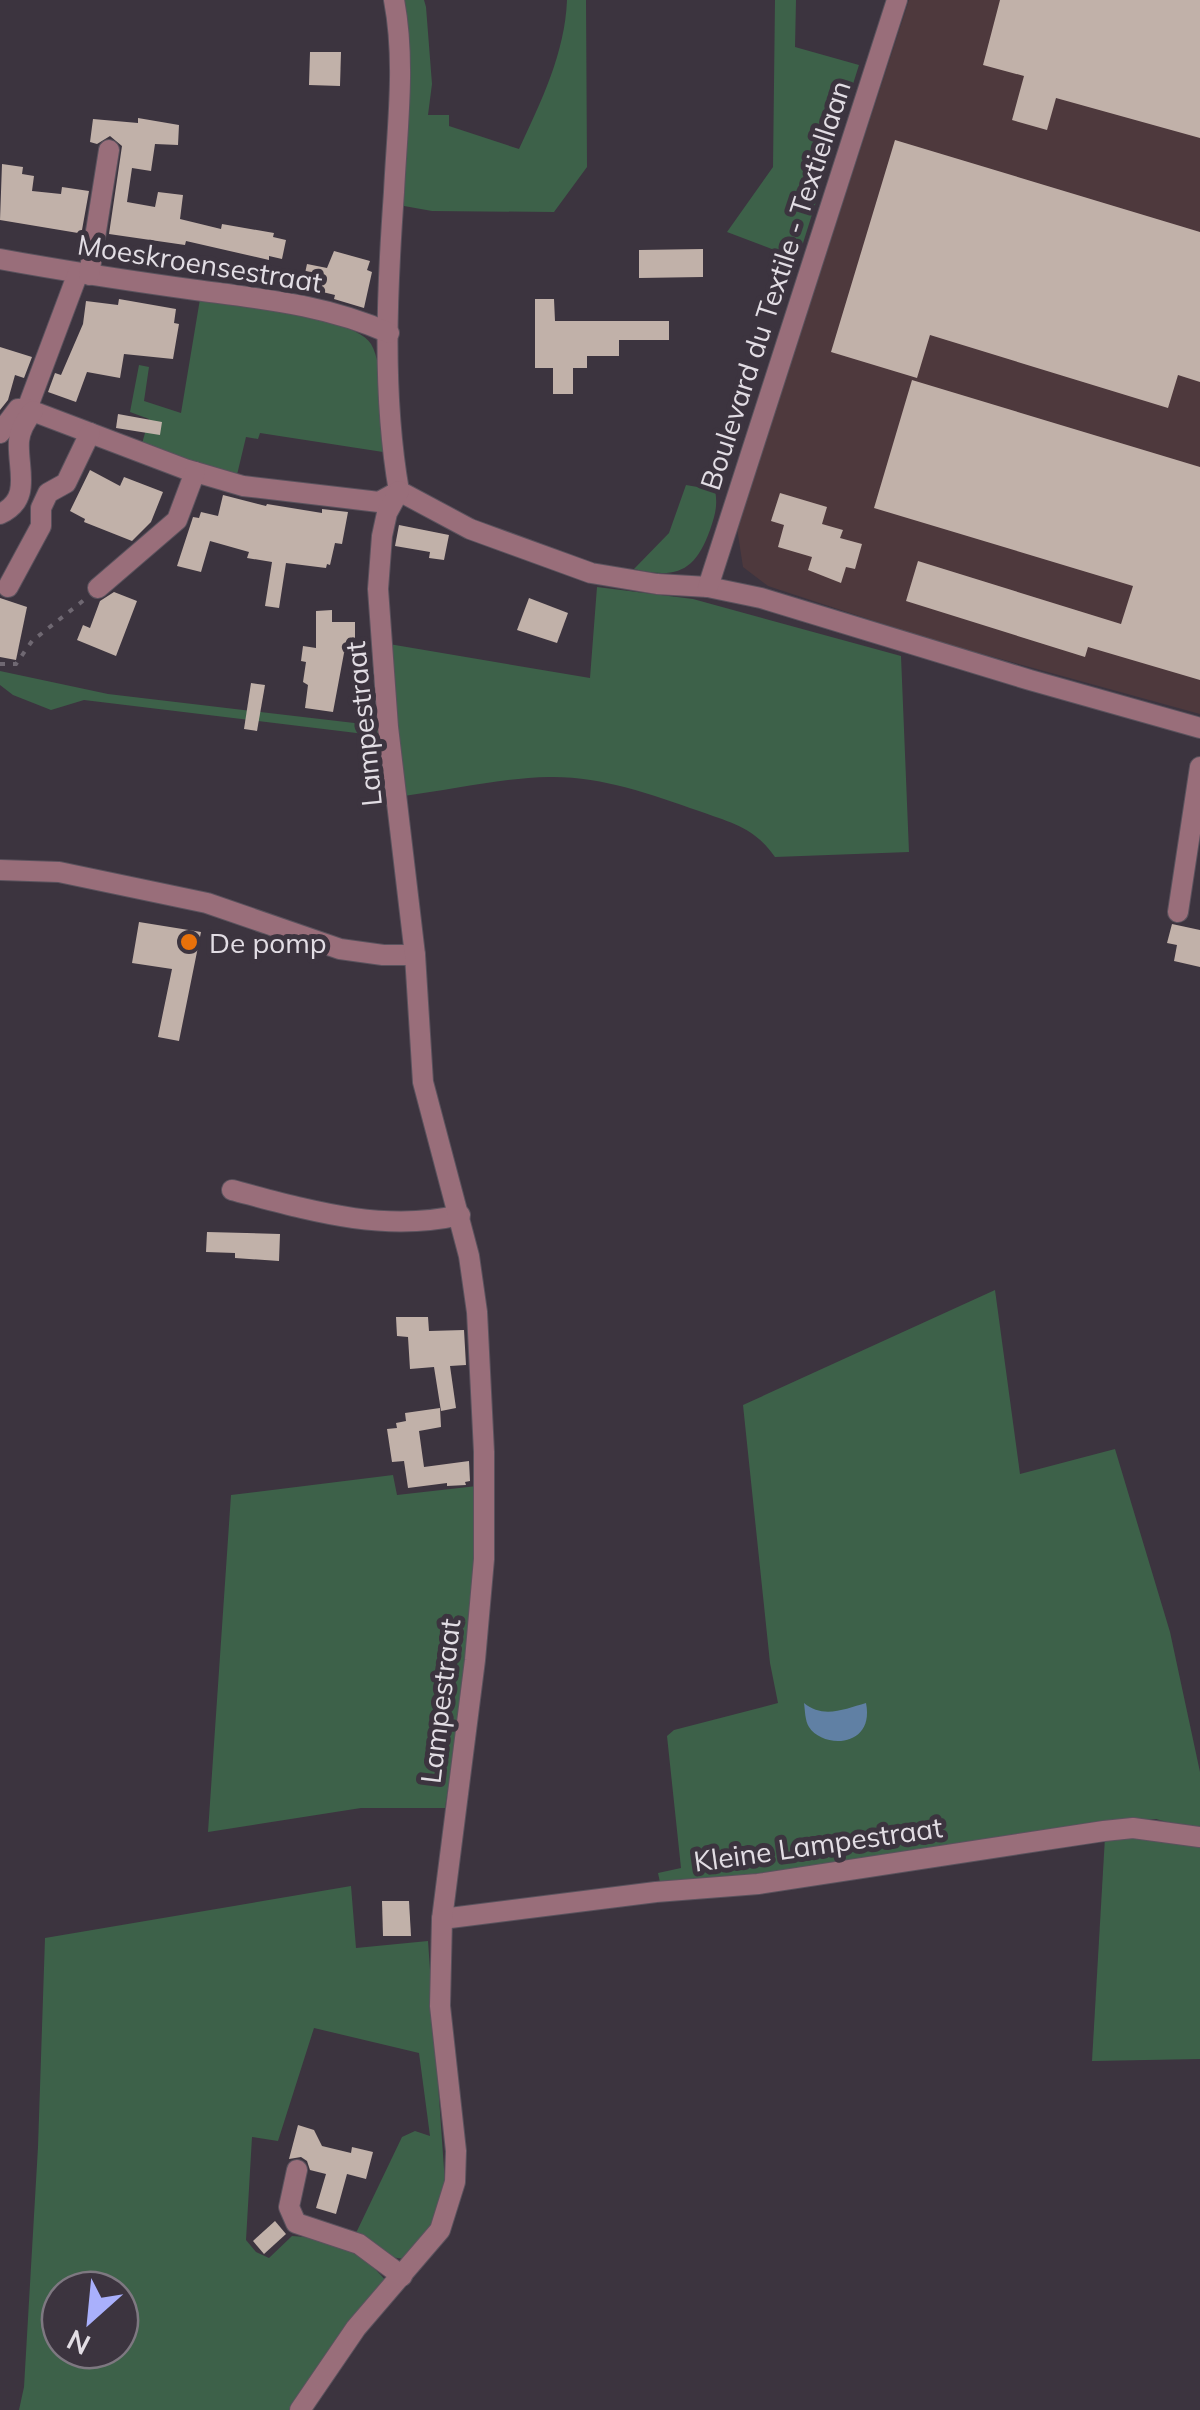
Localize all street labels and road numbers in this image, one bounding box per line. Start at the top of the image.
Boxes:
street label: Boulevard du Textile - Textiellaan [692,76,858,494]
street label: Moeskroensestraat [75,226,325,300]
street label: Lampestraat [337,640,389,808]
street label: Lampestraat [413,1616,467,1785]
street label: Kleine Lampestraat [691,1809,945,1879]

